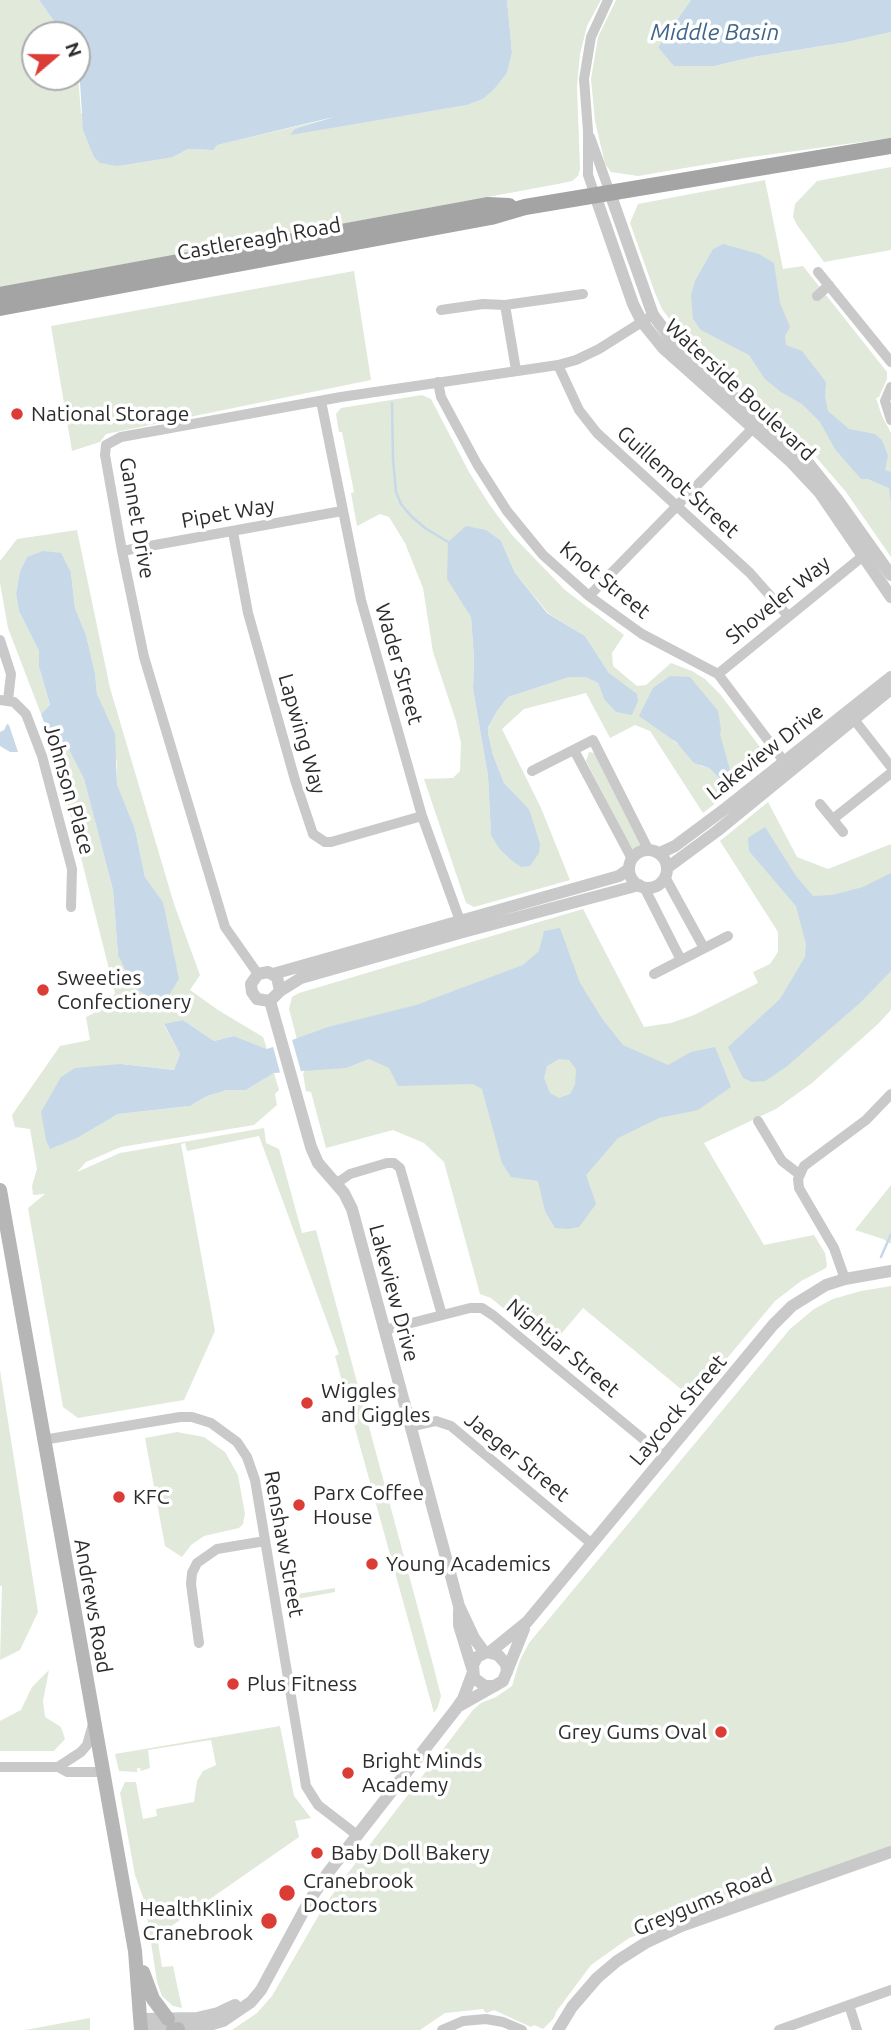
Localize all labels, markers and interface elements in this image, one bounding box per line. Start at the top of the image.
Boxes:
water label: Middle Basin [651,18,779,46]
north arrow [21,21,91,91]
text: N [61,39,87,60]
street label: Castlereagh Road [175,212,343,266]
street label: Waterside Boulevard [660,314,820,466]
place label: National Storage [31,401,189,427]
marker: National Storage [9,406,25,422]
street label: Guillemot Street [612,421,744,543]
street label: Gannet Drive [114,455,160,581]
street label: Pipet Way [179,492,277,534]
street label: Knot Street [555,536,655,624]
street label: Shoveler Way [721,550,835,650]
street label: Wader Street [370,600,428,728]
street label: Lapwing Way [273,671,331,797]
street label: Lakeview Drive [702,699,828,805]
street label: Johnson Place [38,721,100,857]
place label: Sweeties Confectionery [57,965,191,1015]
marker: Sweeties Confectionery [35,982,51,998]
street label: Lakeview Drive [364,1222,424,1364]
street label: Nightjar Street [501,1293,625,1403]
street label: Laycock Street [624,1349,732,1471]
place label: Wiggles and Giggles [321,1378,430,1428]
marker: Wiggles and Giggles [299,1395,315,1411]
street label: Jaeger Street [459,1407,575,1507]
street label: Renshaw Street [259,1469,309,1619]
place label: Parx Coffee House [313,1480,424,1530]
place label: KFC [133,1484,170,1510]
marker: KFC [111,1489,127,1505]
marker: Parx Coffee House [291,1497,307,1513]
street label: Andrews Road [69,1537,117,1675]
place label: Young Academics [386,1551,550,1577]
marker: Young Academics [364,1556,380,1572]
place label: Plus Fitness [247,1671,357,1697]
marker: Plus Fitness [225,1676,241,1692]
place label: Grey Gums Oval [558,1719,707,1745]
marker: Grey Gums Oval [713,1724,729,1740]
place label: Bright Minds Academy [362,1748,482,1798]
marker: Bright Minds Academy [340,1765,356,1781]
place label: Baby Doll Bakery [331,1840,490,1866]
marker: Baby Doll Bakery [309,1845,325,1861]
street label: Greygums Road [630,1863,776,1941]
place label: Cranebrook Doctors [303,1868,414,1918]
marker: Cranebrook Doctors [277,1883,297,1903]
place label: HealthKlinix Cranebrook [139,1896,253,1946]
marker: HealthKlinix Cranebrook [259,1911,279,1931]

